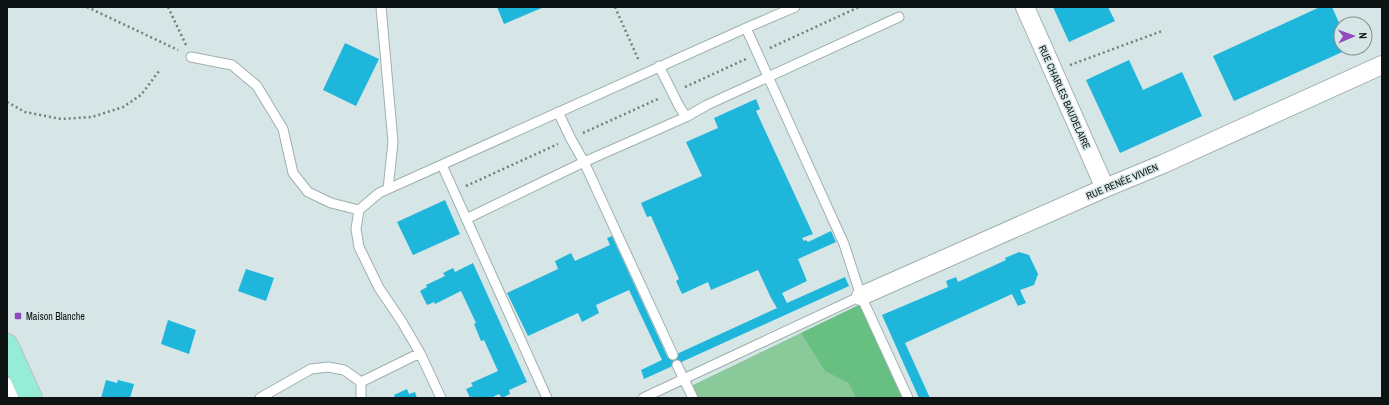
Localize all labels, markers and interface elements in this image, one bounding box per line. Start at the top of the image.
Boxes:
north arrow [1333,16,1373,56]
text: N [1356,32,1370,39]
street label: RUE CHARLES BAUDELAIRE [1036,43,1093,151]
street label: RUE RENÉE VIVIEN [1084,160,1160,202]
place label: Maison Blanche [26,310,85,323]
marker: Maison Blanche [13,311,23,321]

